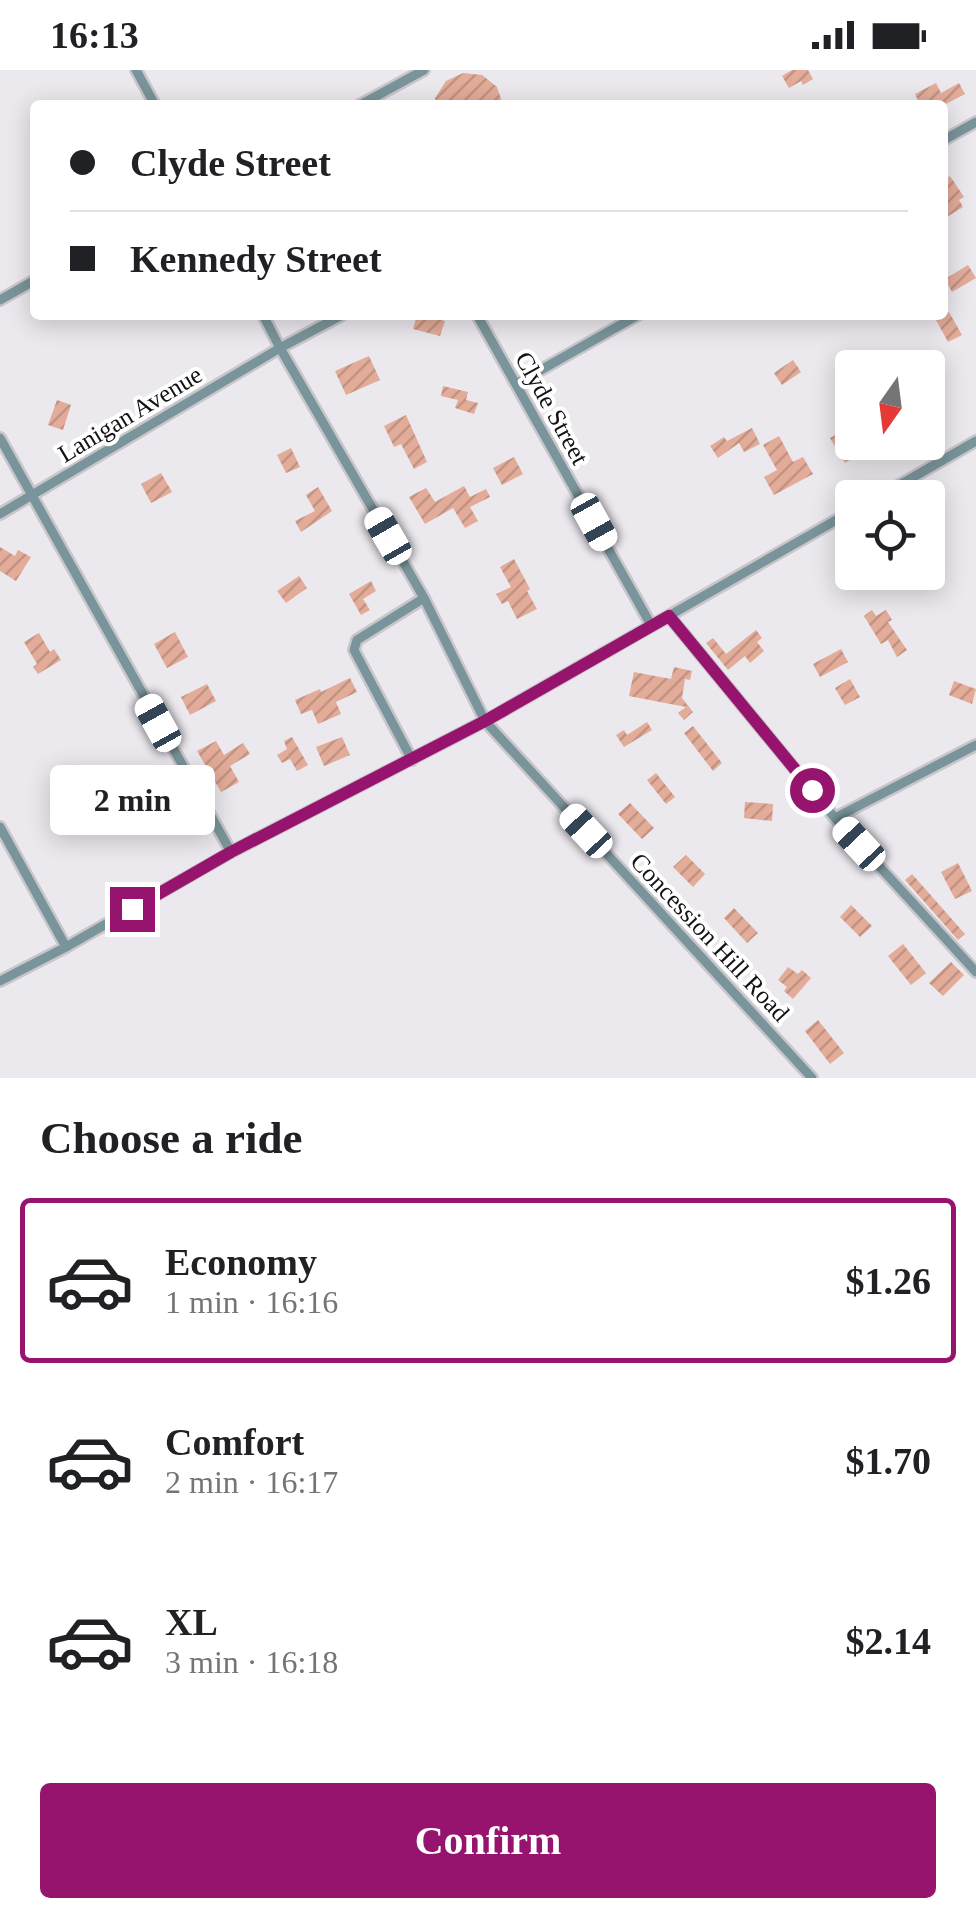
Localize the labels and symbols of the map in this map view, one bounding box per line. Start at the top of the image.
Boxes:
street label: Clyde Street [510,347,594,469]
north arrow [835,350,945,460]
street label: Lanigan Avenue [53,361,207,467]
car [566,488,622,556]
car [360,503,416,569]
car [130,689,186,757]
callout: 2 min [49,764,214,834]
route start [790,768,835,813]
car [555,799,617,863]
car [828,812,890,876]
street label: Concession Hill Road [625,848,795,1027]
route end [110,887,155,932]

